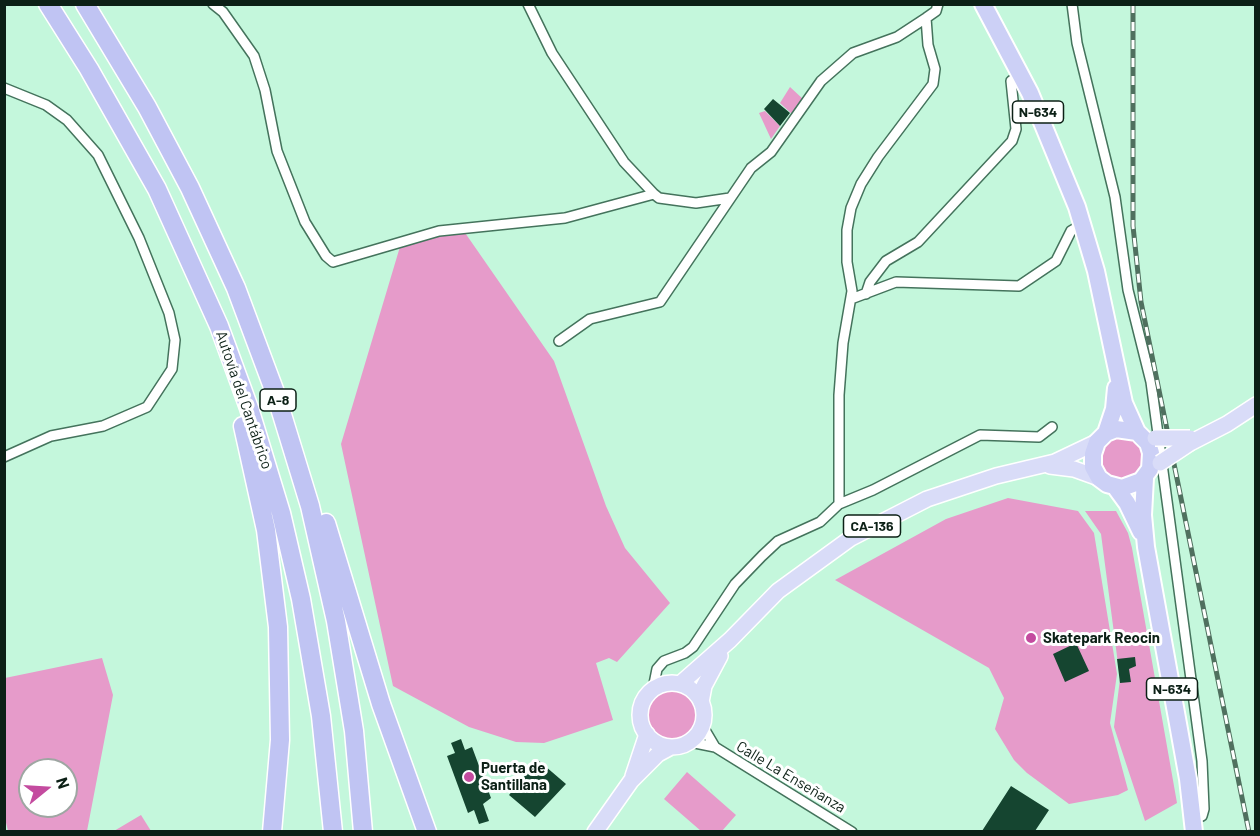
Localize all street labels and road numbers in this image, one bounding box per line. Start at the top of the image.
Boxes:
road number: N-634 [1012,101,1064,123]
street label: Autovía del Cantábrico [212,328,276,472]
road number: A-8 [260,389,296,411]
road number: CA-136 [844,515,900,537]
road number: N-634 [1146,678,1198,700]
street label: Calle La Enseñanza [733,737,849,817]

